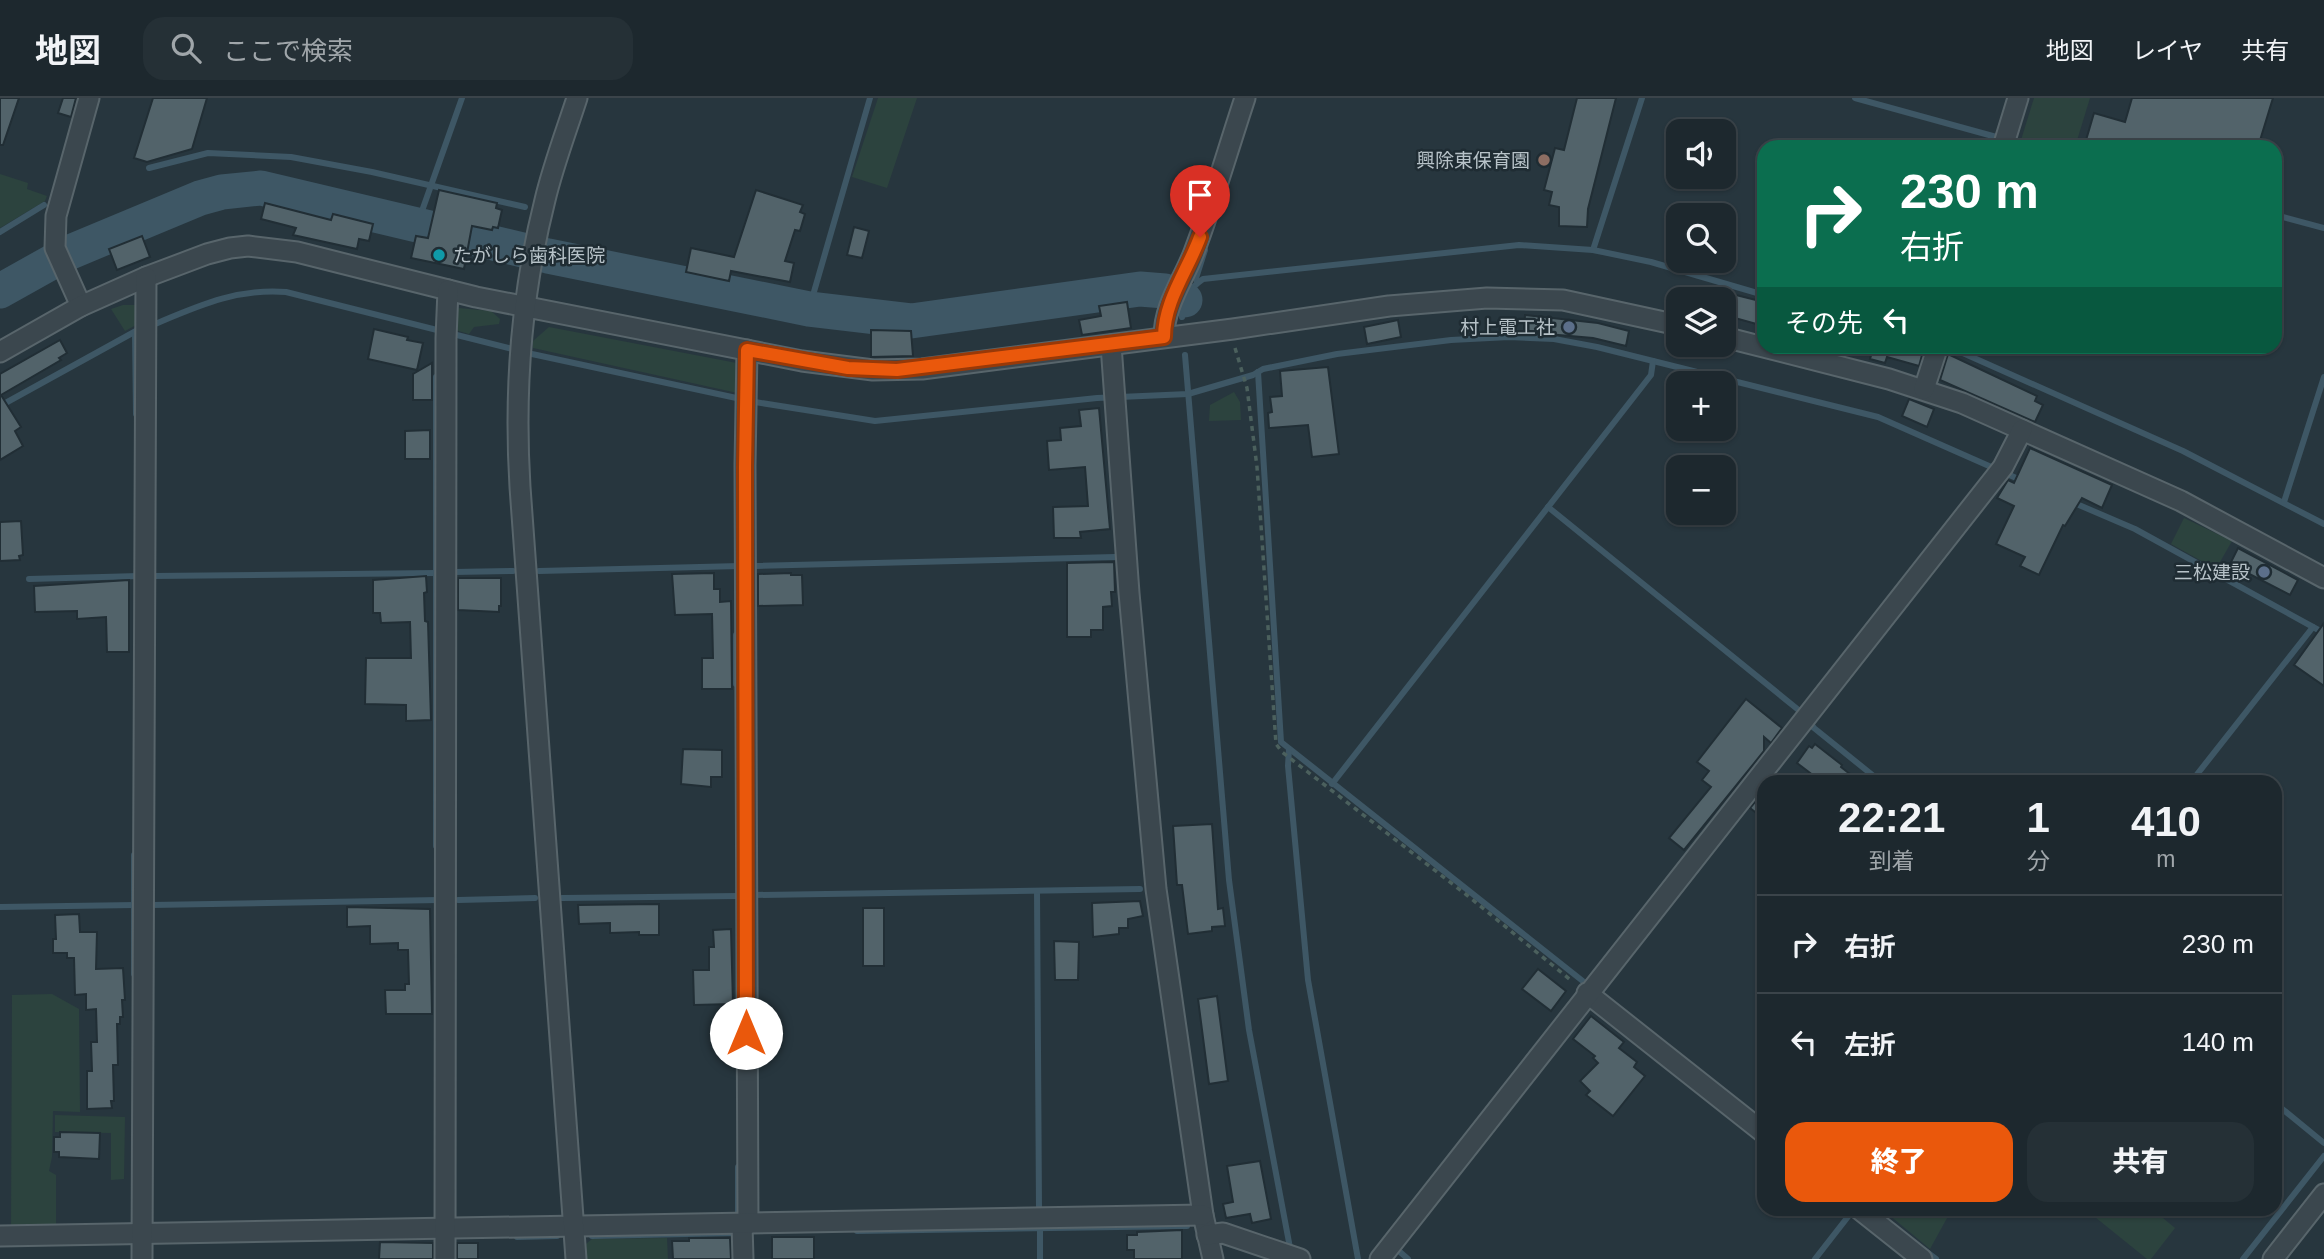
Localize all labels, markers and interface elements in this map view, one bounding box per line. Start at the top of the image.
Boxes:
search box [143,17,633,80]
icon: search [167,29,205,67]
text: 地図 [35,32,101,69]
text: ここで検索 [223,36,353,66]
text: 地図 [2046,37,2094,64]
text: レイヤ [2132,37,2203,64]
text: 共有 [2241,37,2289,64]
map controls [1666,119,1736,525]
button: sound [1666,119,1736,189]
place label: 興除東保育園 [1416,150,1530,171]
marker: 興除東保育園 [1536,152,1552,168]
text: 230 m [1900,164,2039,218]
pin [1170,165,1230,237]
icon: right [1785,168,1876,259]
icon: arrive [1181,176,1219,214]
button: search [1666,203,1736,273]
text: 右折 [1900,229,1964,265]
place label: たがしら歯科医院 [453,245,605,266]
marker: たがしら歯科医院 [431,247,447,263]
button: layers [1666,287,1736,357]
icon: left [1877,301,1915,339]
text: その先 [1785,308,1863,338]
place label: 村上電工社 [1460,317,1555,338]
marker: 村上電工社 [1561,319,1577,335]
button: + [1666,371,1736,441]
button: − [1666,455,1736,525]
place label: 三松建設 [2174,562,2250,583]
marker: 三松建設 [2256,564,2272,580]
text: 22:21 [1838,794,1945,841]
text: 1 [2026,794,2050,841]
text: 410 [2131,798,2201,845]
text: m [2156,846,2176,872]
text: 到着 [1869,848,1915,874]
text: 分 [2027,848,2050,874]
icon: right [1785,925,1823,963]
text: 230 m [2182,929,2254,959]
text: 右折 [1844,932,1896,962]
position arrow [709,996,783,1070]
icon: left [1785,1023,1823,1061]
text: 140 m [2182,1027,2254,1057]
text: 左折 [1844,1030,1896,1060]
button: 終了 [1785,1122,2013,1202]
button: 共有 [2027,1122,2254,1202]

